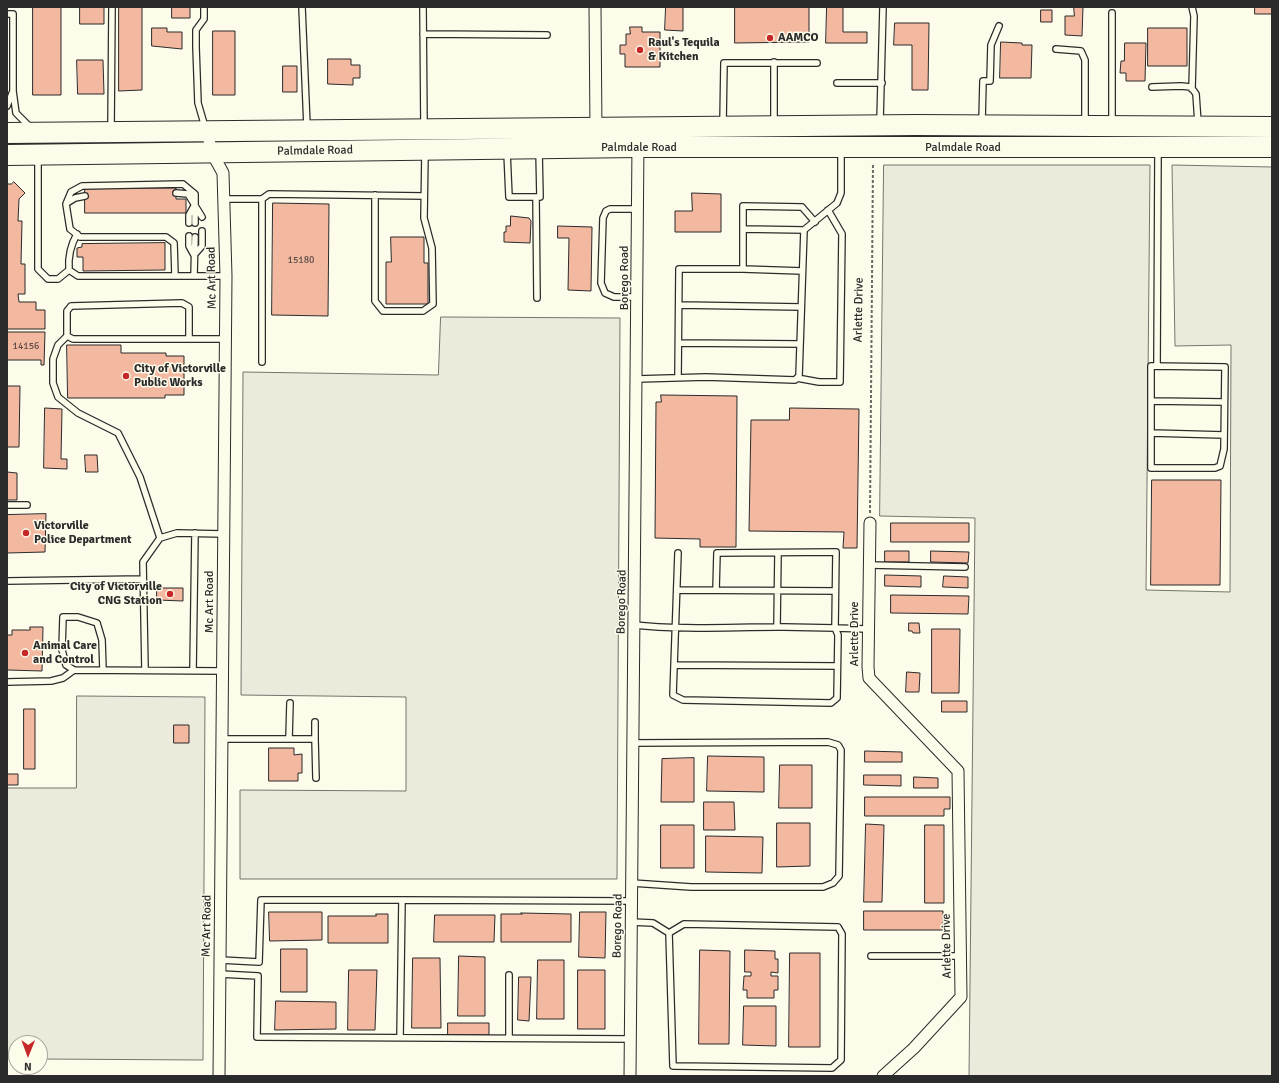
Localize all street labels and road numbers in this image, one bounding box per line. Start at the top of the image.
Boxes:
street label: Palmdale Road [601,141,677,155]
street label: Palmdale Road [925,141,1001,155]
street label: Palmdale Road [277,143,353,159]
street label: Borego Road [618,246,632,310]
street label: Mc Art Road [204,247,220,309]
street label: Arlette Drive [851,277,867,343]
street label: Borego Road [614,570,630,634]
street label: Mc Art Road [203,571,217,633]
street label: Arlette Drive [848,602,862,666]
street label: Borego Road [610,894,626,958]
street label: Mc Art Road [199,895,215,957]
street label: Arlette Drive [939,913,955,979]

